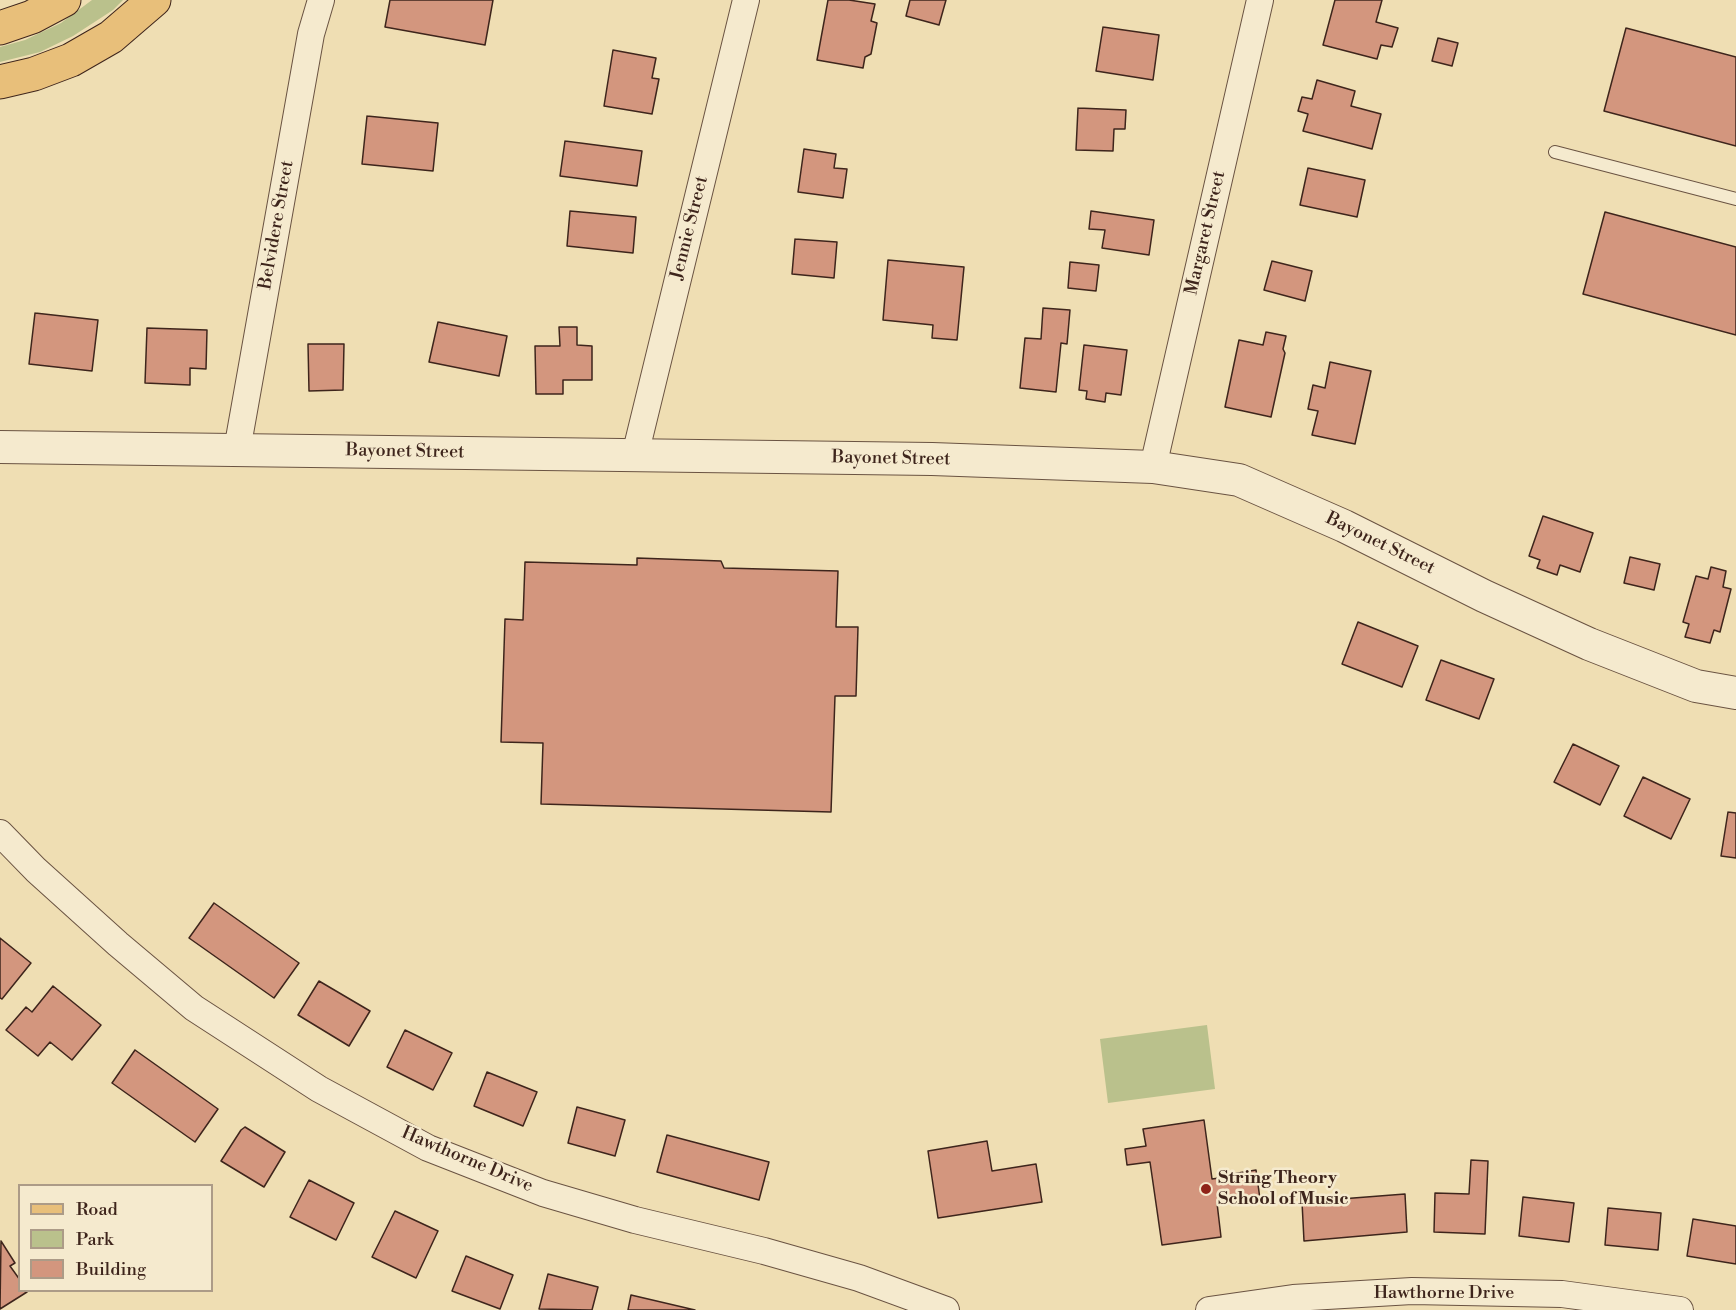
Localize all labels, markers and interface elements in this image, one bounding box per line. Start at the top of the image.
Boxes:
street label: Belvidere Street [255,159,299,291]
street label: Margaret Street [1181,169,1231,297]
street label: Jennie Street [667,174,713,282]
street label: Bayonet Street [345,440,465,464]
street label: Bayonet Street [831,447,951,471]
street label: Bayonet Street [1322,508,1438,580]
street label: Hawthorne Drive [398,1123,536,1197]
place label: String Theory School of Music [1218,1168,1349,1210]
marker: String Theory School of Music [1199,1182,1213,1196]
legend [18,1184,213,1292]
text: Road [76,1198,118,1221]
text: Park [76,1228,113,1251]
text: Building [76,1258,146,1281]
street label: Hawthorne Drive [1374,1283,1514,1305]

